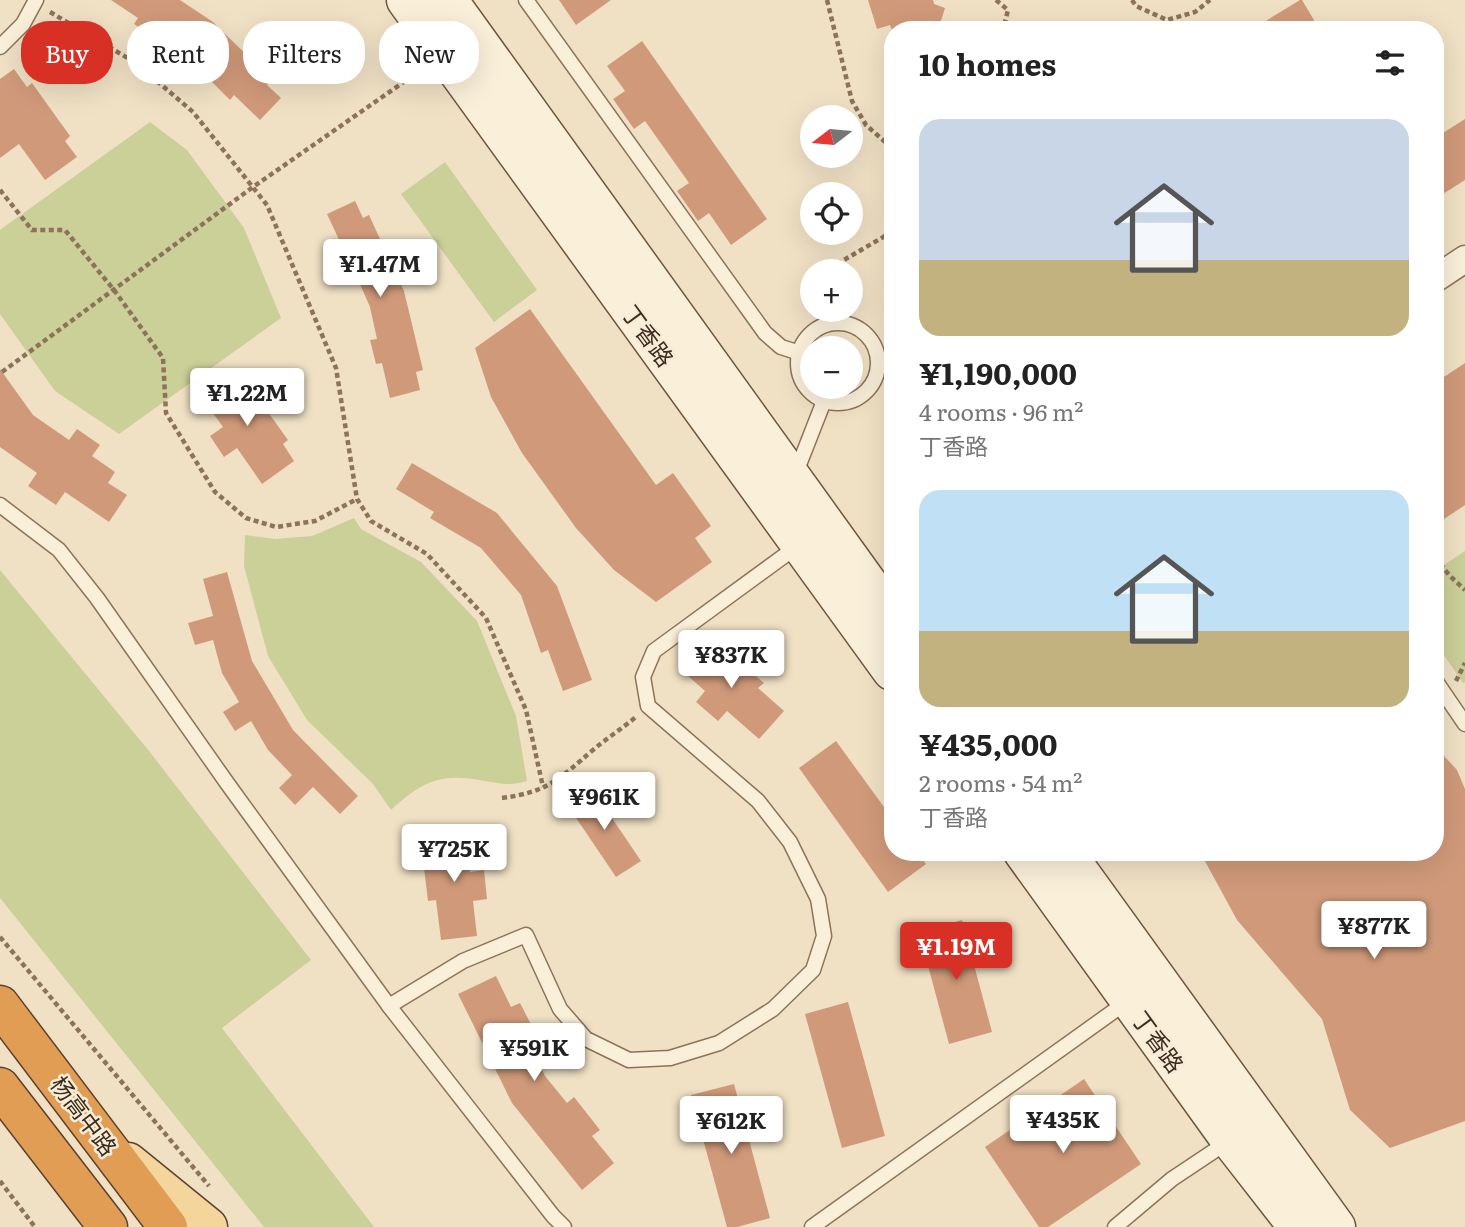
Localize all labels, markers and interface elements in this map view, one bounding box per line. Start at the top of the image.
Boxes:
chip: Buy [21,21,113,84]
chip: Rent [127,21,229,84]
chip: Filters [243,21,365,84]
chip: New [379,21,479,84]
text: 10 homes [919,41,1056,85]
icon: filters [1371,44,1409,82]
north arrow [800,105,863,168]
map controls [800,105,863,399]
icon: home [1101,165,1227,291]
button: locate [800,182,863,245]
pin: ¥1.47M [323,240,437,299]
text: ¥1.47M [339,245,421,279]
button: + [800,259,863,322]
street label: 丁香路 [615,297,683,373]
button: − [800,336,863,399]
text: ¥1,190,000 [919,350,1077,394]
pin: ¥1.22M [190,368,304,428]
text: ¥1.22M [206,374,288,408]
text: 4 rooms · 96 m² [919,394,1083,428]
text: 丁香路 [919,428,988,462]
icon: home [1101,536,1227,662]
pin: ¥837K [682,630,780,690]
text: ¥837K [694,636,768,670]
text: ¥435,000 [919,721,1058,765]
text: 2 rooms · 54 m² [919,765,1082,799]
pin: ¥961K [555,772,653,832]
text: ¥961K [568,778,640,812]
text: 丁香路 [919,799,988,833]
pin: ¥725K [405,824,503,884]
text: ¥725K [418,830,490,864]
pin: ¥877K [1325,902,1423,961]
text: ¥877K [1337,907,1411,941]
pin: ¥1.19M [899,922,1013,982]
text: ¥1.19M [916,928,996,962]
street label: 丁香路 [1125,1003,1193,1079]
pin: ¥591K [485,1024,583,1083]
text: ¥591K [499,1029,569,1063]
street label: 杨高中路 [44,1068,126,1162]
pin: ¥612K [682,1096,780,1156]
pin: ¥435K [1014,1096,1112,1155]
text: ¥435K [1026,1101,1100,1135]
text: ¥612K [696,1102,766,1136]

